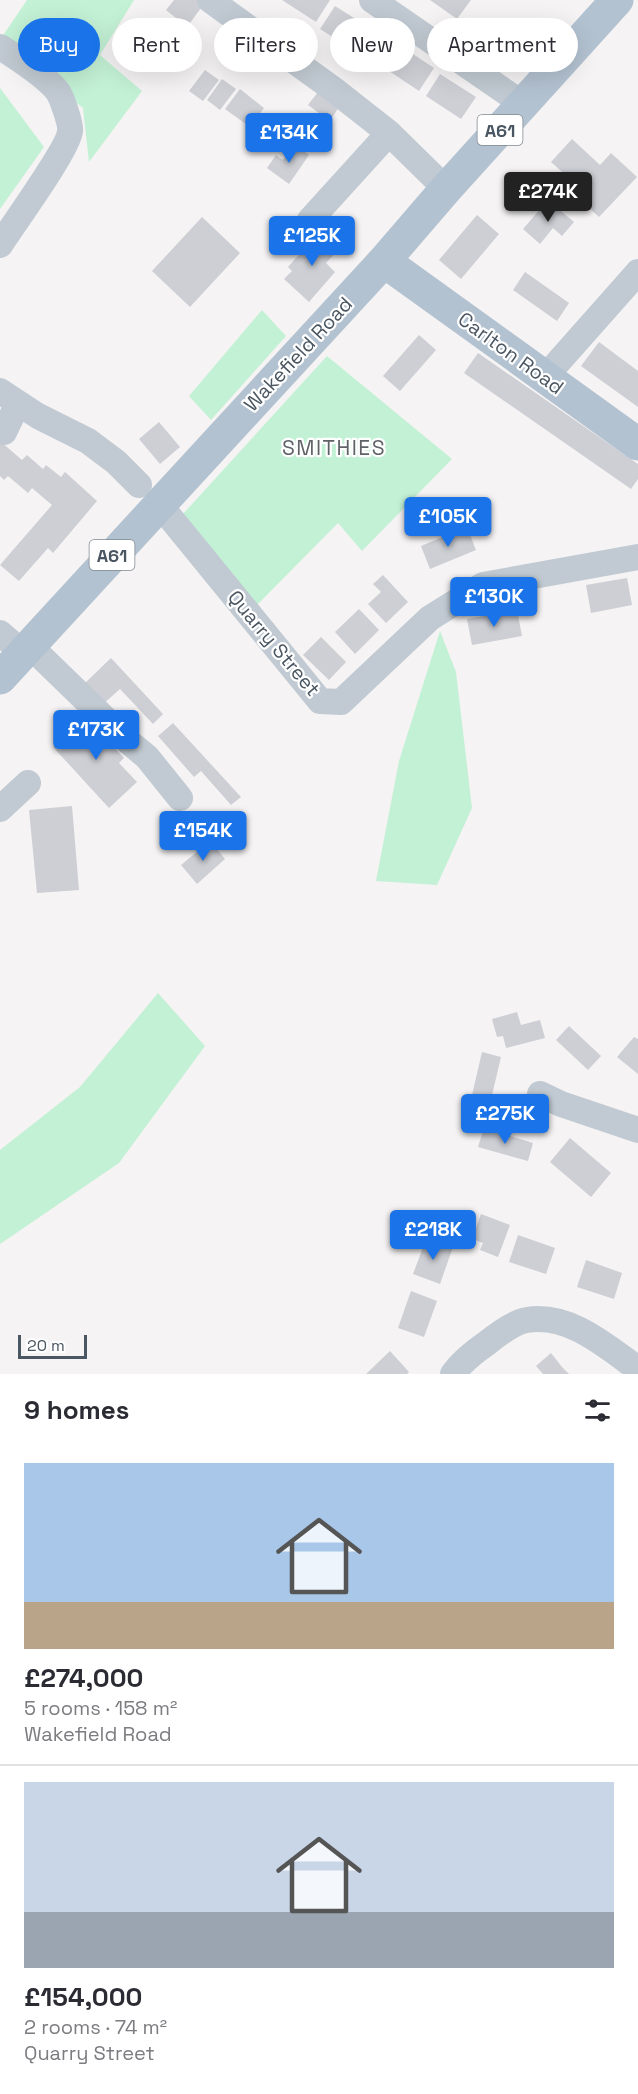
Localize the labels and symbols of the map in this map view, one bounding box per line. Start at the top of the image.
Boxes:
pin: £134K [247,113,331,164]
road number: A61 [478,115,522,145]
pin: £274K [506,172,590,223]
pin: £125K [270,216,354,267]
street label: Wakefield Road [238,291,358,417]
street label: Carlton Road [453,306,569,400]
district label: SMITHIES [282,434,386,461]
pin: £105K [406,497,490,548]
road number: A61 [90,540,134,570]
pin: £130K [452,577,536,628]
street label: Quarry Street [222,585,326,701]
pin: £173K [54,710,138,761]
pin: £154K [161,811,245,862]
pin: £275K [463,1094,547,1145]
pin: £218K [391,1210,475,1261]
scale bar [18,1332,87,1360]

